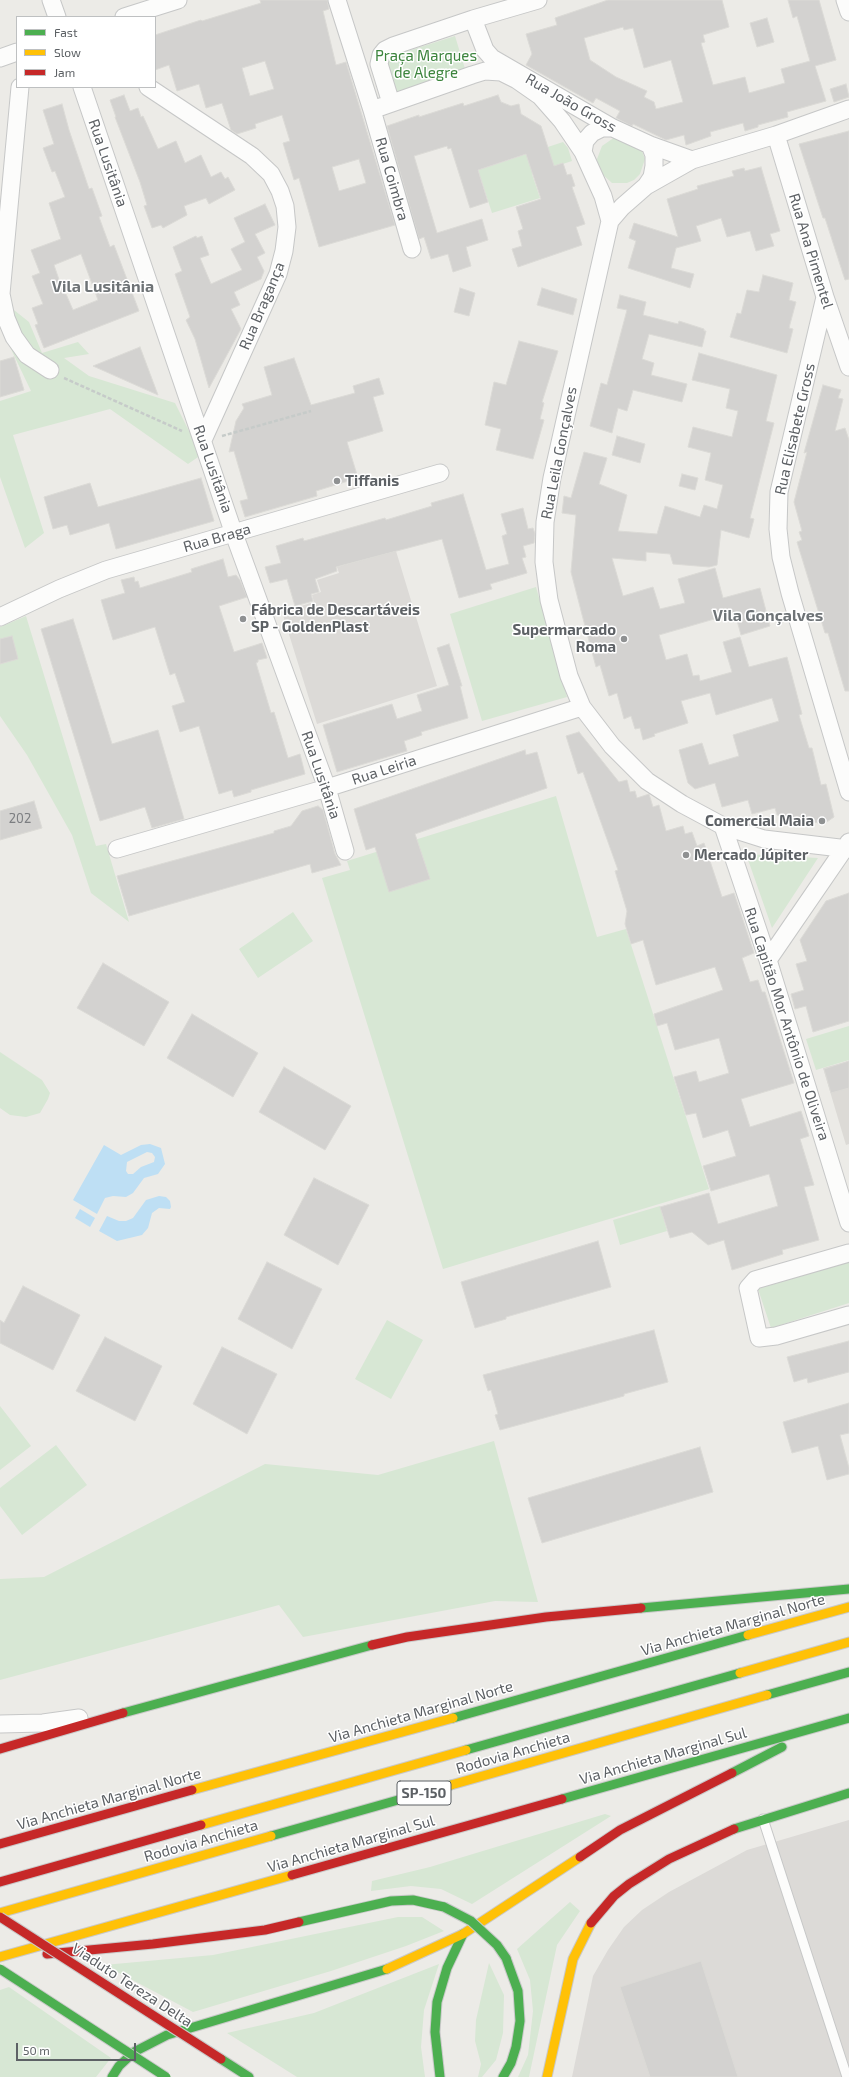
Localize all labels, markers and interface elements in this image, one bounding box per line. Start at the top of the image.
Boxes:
legend [16,16,156,88]
text: Fast [54,25,77,39]
text: Slow [54,45,81,59]
park label: Praça Marques de Alegre [375,47,477,82]
text: Jam [54,65,75,79]
street label: Rua João Gross [522,70,620,136]
street label: Rua Lusitânia [85,117,131,209]
street label: Rua Coimbra [371,135,413,223]
street label: Rua Ana Pimentel [785,191,837,311]
street label: Rua Bragança [235,259,289,353]
district label: Vila Lusitânia [52,277,154,297]
street label: Rua Elisabete Gross [771,361,819,497]
street label: Rua Leila Gonçalves [537,385,581,521]
street label: Rua Lusitânia [190,423,236,515]
place label: Tiffanis [345,472,399,490]
marker: Tiffanis [332,476,342,486]
street label: Rua Braga [181,520,253,556]
place label: Fábrica de Descartáveis SP - GoldenPlast [251,601,420,636]
district label: Vila Gonçalves [713,606,823,626]
marker: Fábrica de Descartáveis SP - GoldenPlast [238,614,248,624]
place label: Supermarcado Roma [512,621,616,656]
marker: Supermarcado Roma [619,634,629,644]
street label: Rua Lusitânia [298,729,344,821]
street label: Rua Leiria [349,751,419,789]
house number: 202 [9,811,31,827]
place label: Comercial Maia [705,812,814,830]
marker: Comercial Maia [817,816,827,826]
place label: Mercado Júpiter [694,846,808,864]
marker: Mercado Júpiter [681,850,691,860]
street label: Rua Capitão Mor Antônio de Oliveira [741,905,833,1143]
street label: Via Anchieta Marginal Norte [639,1590,827,1660]
street label: Via Anchieta Marginal Norte [327,1677,515,1747]
street label: Via Anchieta Marginal Sul [577,1723,749,1789]
street label: Rodovia Anchieta [454,1728,572,1778]
street label: Via Anchieta Marginal Norte [15,1764,203,1834]
road number: SP-150 [397,1781,451,1805]
street label: Via Anchieta Marginal Sul [265,1811,437,1877]
street label: Rodovia Anchieta [142,1816,260,1866]
street label: Viaduto Tereza Delta [68,1939,196,2031]
scale bar [18,2035,138,2061]
text: 50 m [23,2043,50,2057]

